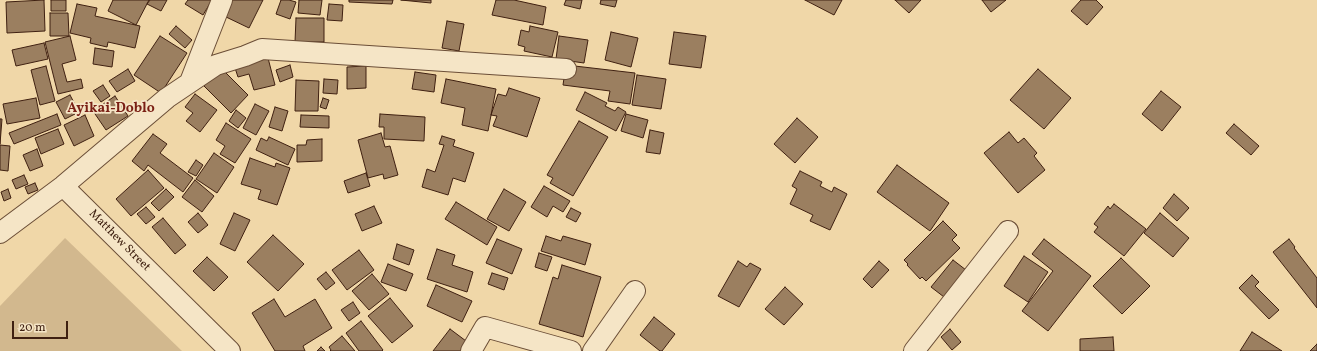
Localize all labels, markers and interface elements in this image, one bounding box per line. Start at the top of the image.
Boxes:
district label: Ayikai-Doblo [67,101,155,117]
street label: Matthew Street [85,207,153,275]
scale bar [14,313,70,339]
text: 20 m [19,320,46,336]

